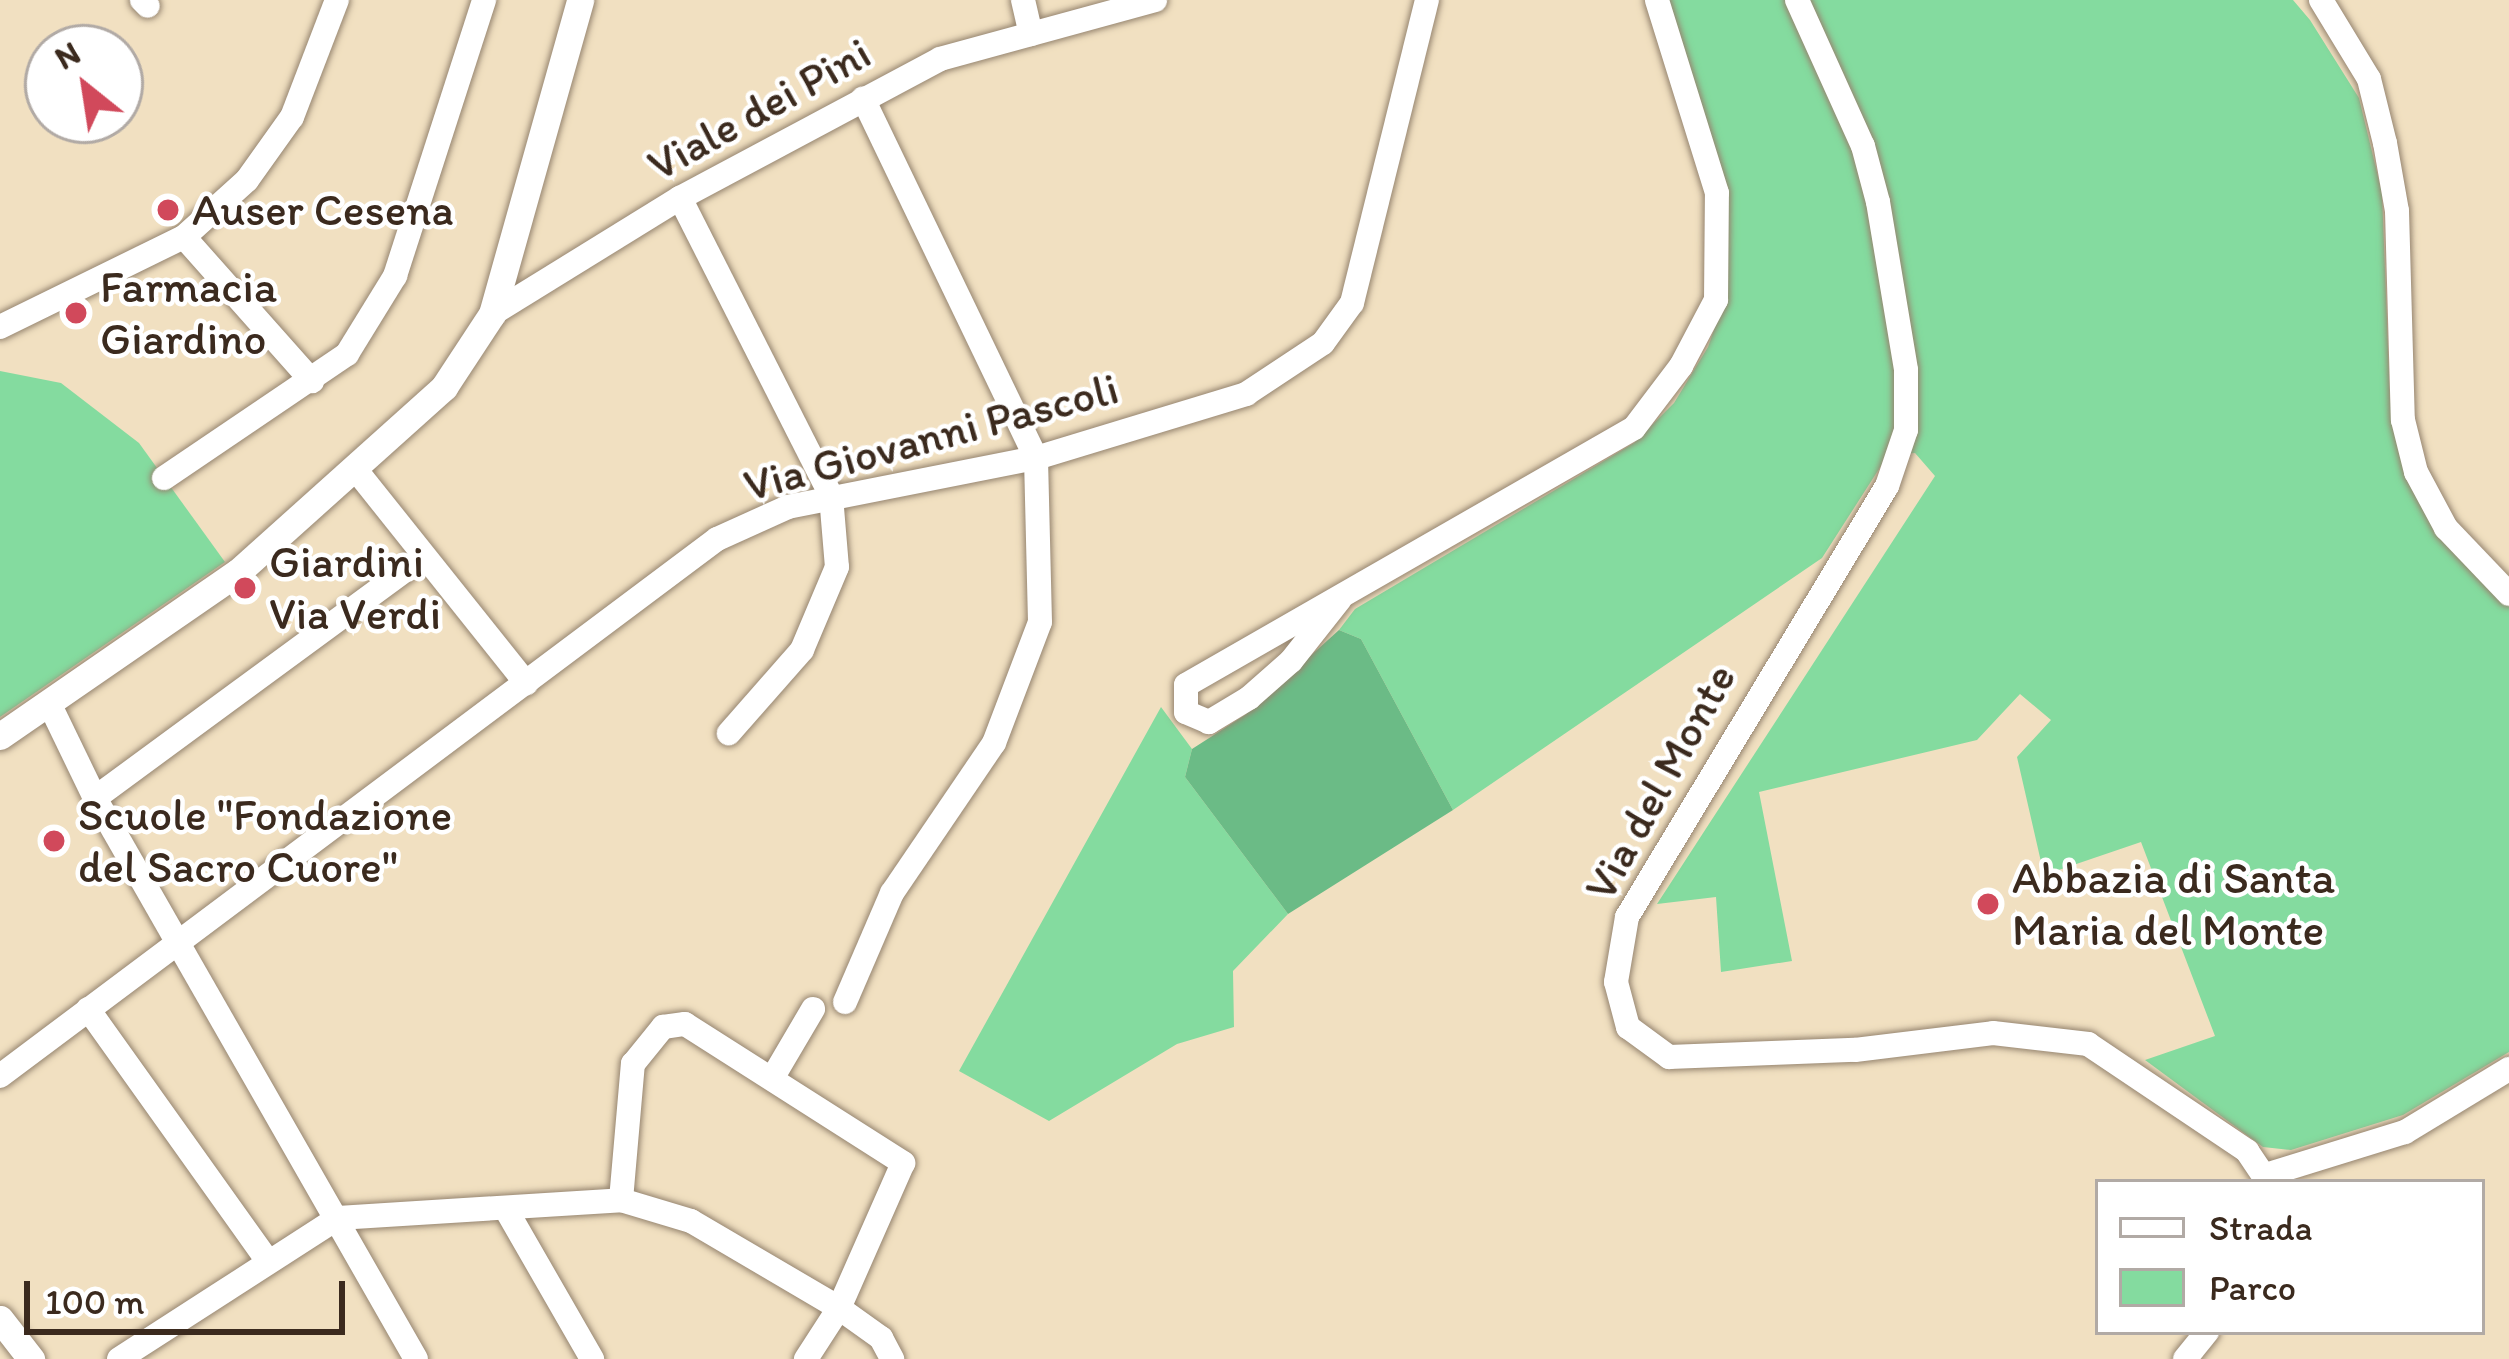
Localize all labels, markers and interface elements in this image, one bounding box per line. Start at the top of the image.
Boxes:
north arrow [24,24,144,144]
street label: Viale dei Pini [638,26,880,192]
text: N [48,33,87,77]
place label: Auser Cesena [192,183,453,237]
marker: Auser Cesena [155,197,181,223]
place label: Farmacia Giardino [100,260,277,366]
marker: Farmacia Giardino [63,300,89,326]
street label: Via Giovanni Pascoli [737,361,1125,513]
place label: Giardini Via Verdi [269,535,439,641]
marker: Giardini Via Verdi [232,575,258,601]
street label: Via del Monte [1573,655,1747,909]
place label: Scuole "Fondazione del Sacro Cuore" [78,788,452,894]
marker: Scuole "Fondazione del Sacro Cuore" [41,828,67,854]
place label: Abbazia di Santa Maria del Monte [2012,851,2337,957]
marker: Abbazia di Santa Maria del Monte [1975,891,2001,917]
legend [2095,1179,2485,1335]
text: Strada [2209,1206,2312,1249]
scale bar [30,1257,351,1331]
text: Parco [2209,1266,2296,1309]
text: 100 m [45,1280,144,1323]

